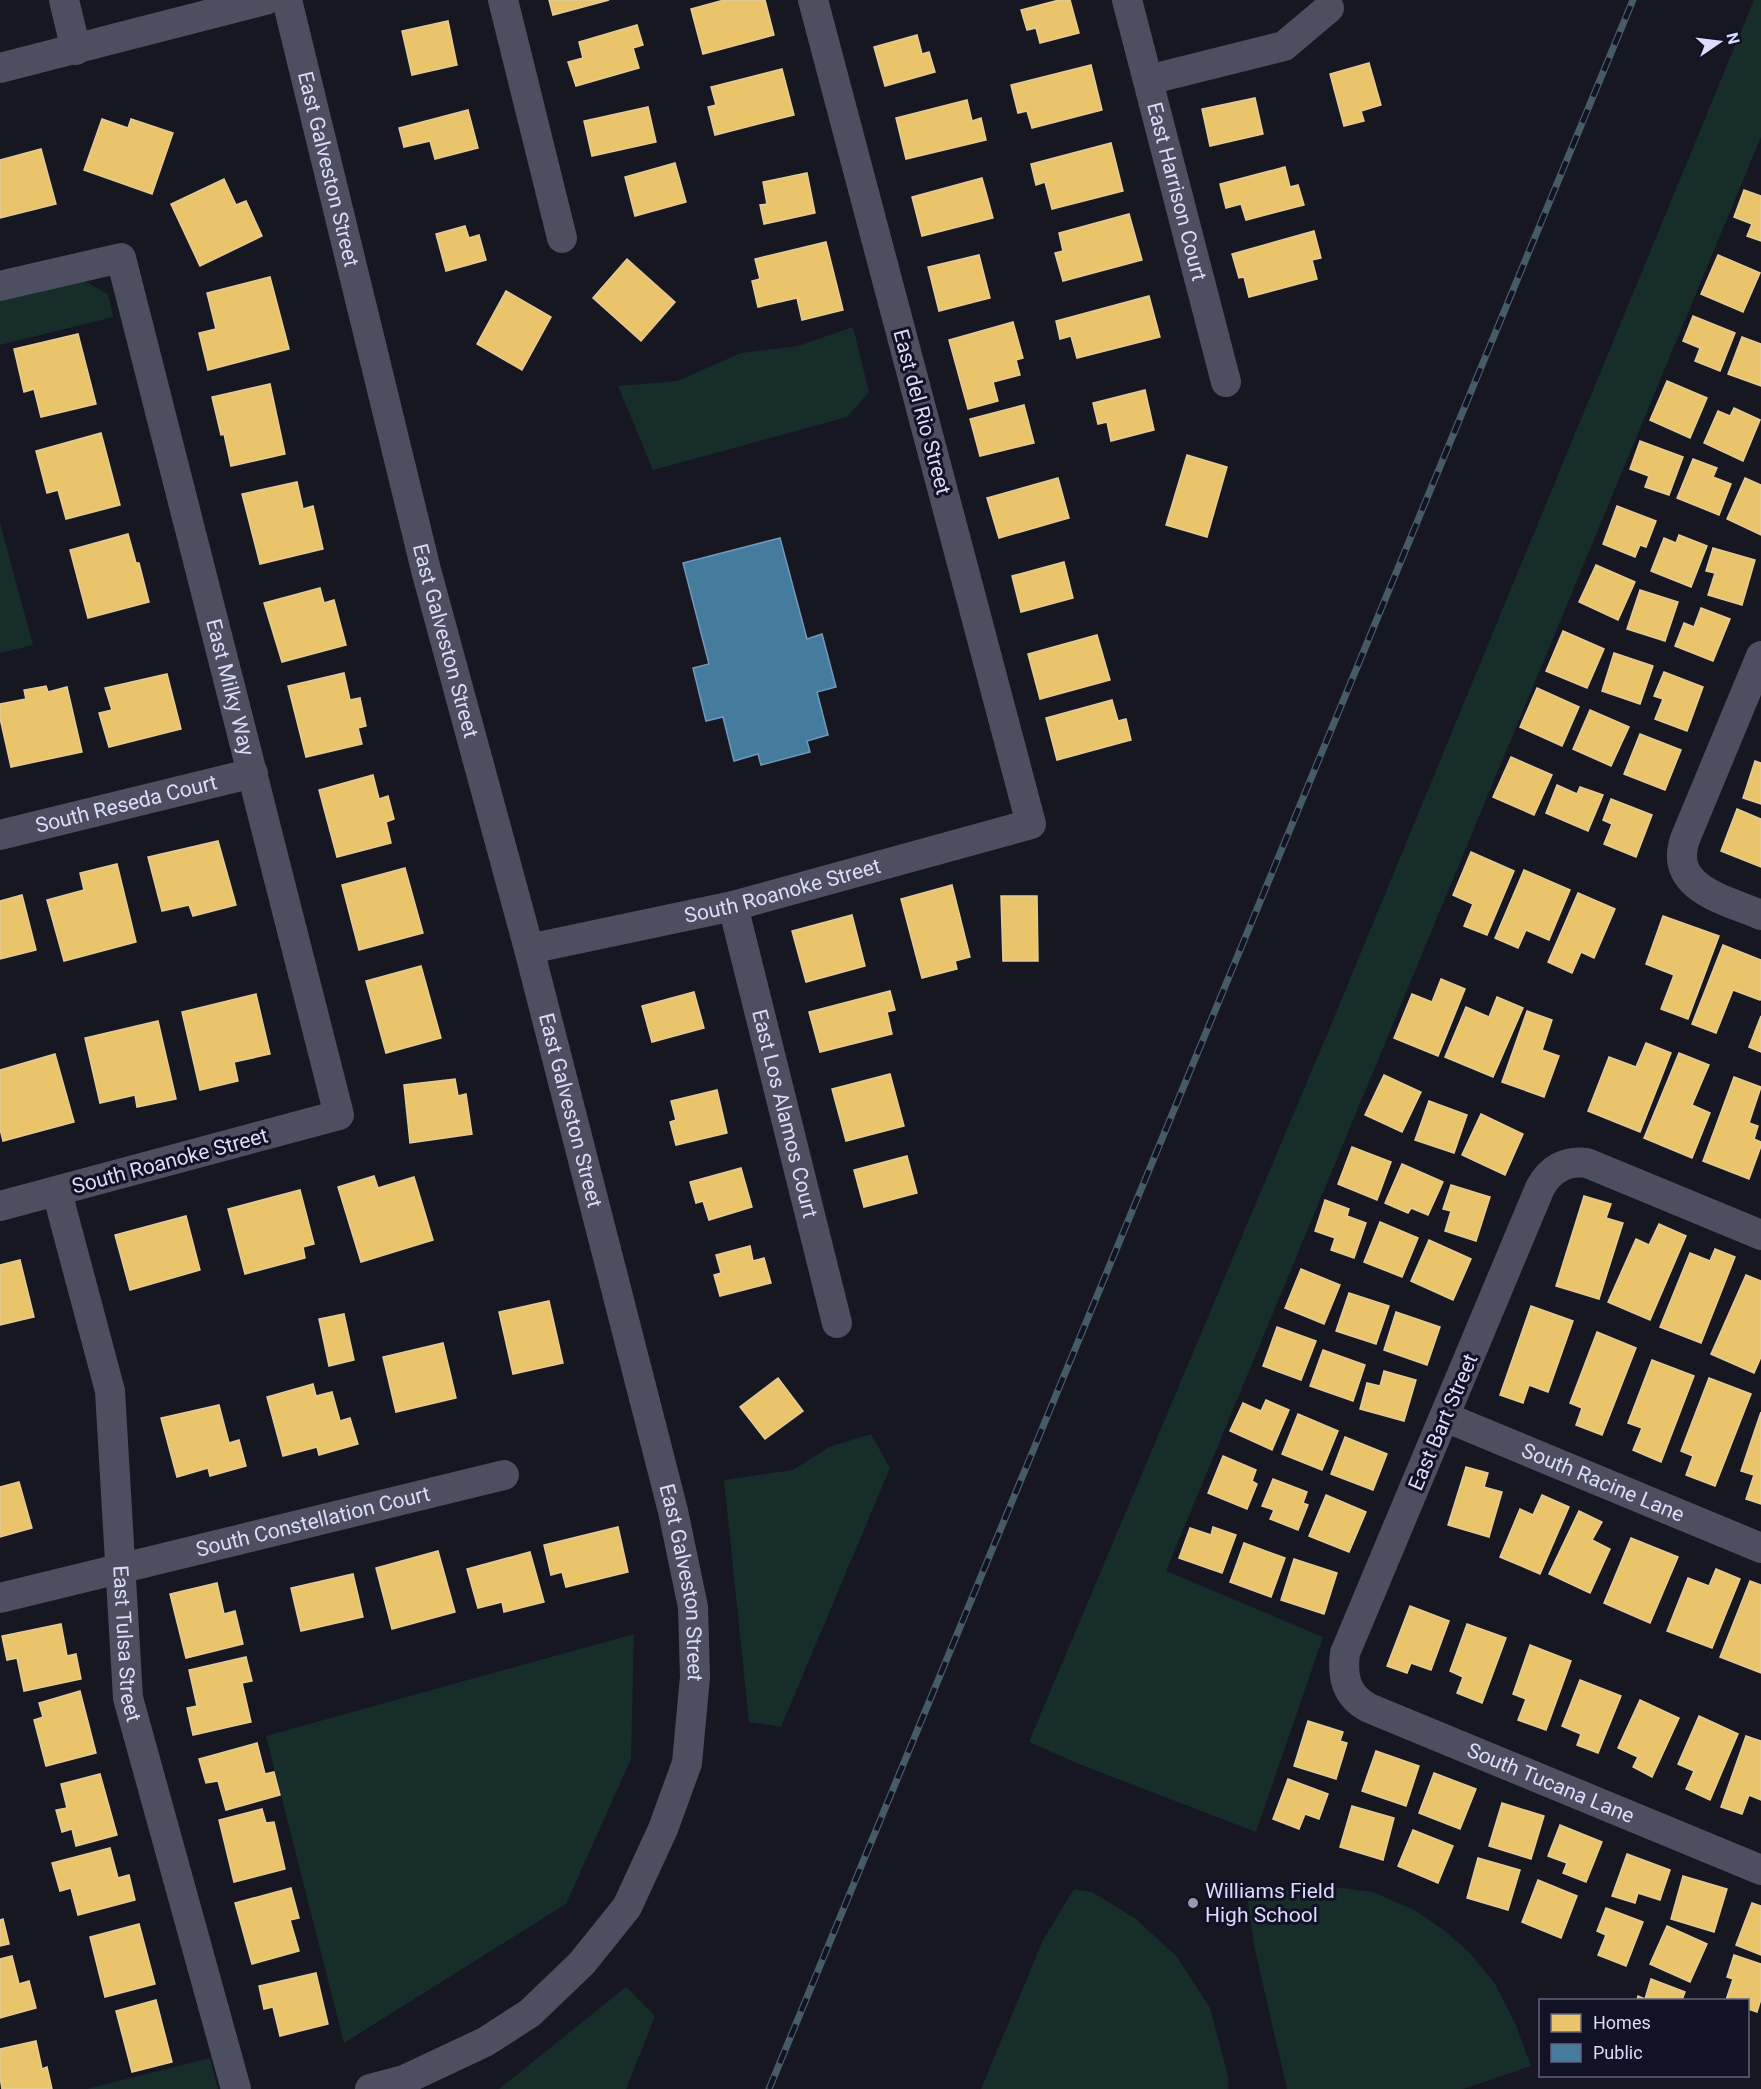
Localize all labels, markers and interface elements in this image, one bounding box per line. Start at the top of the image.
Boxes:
north arrow [1689,12,1749,72]
text: N [1722,31,1744,46]
street label: East Galveston Street [293,69,364,269]
street label: East Harrison Court [1142,100,1211,284]
street label: East del Rio Street [888,327,956,497]
street label: East Galveston Street [408,541,483,741]
street label: East Milky Way [201,616,259,758]
street label: South Reseda Court [33,770,220,838]
street label: South Roanoke Street [682,854,883,928]
street label: East Los Alamos Court [747,1007,822,1221]
street label: East Galveston Street [534,1010,607,1210]
street label: South Roanoke Street [69,1123,271,1199]
street label: East Bart Street [1403,1350,1483,1494]
street label: South Racine Lane [1518,1438,1688,1527]
street label: East Galveston Street [655,1481,707,1683]
street label: South Constellation Court [193,1482,432,1562]
street label: East Tulsa Street [108,1565,146,1725]
street label: South Tucana Lane [1463,1738,1638,1828]
place label: Williams Field High School [1205,1879,1335,1927]
marker: Williams Field High School [1186,1896,1200,1910]
legend [1539,1999,1749,2077]
text: Homes [1593,2012,1651,2033]
text: Public [1593,2042,1643,2063]

